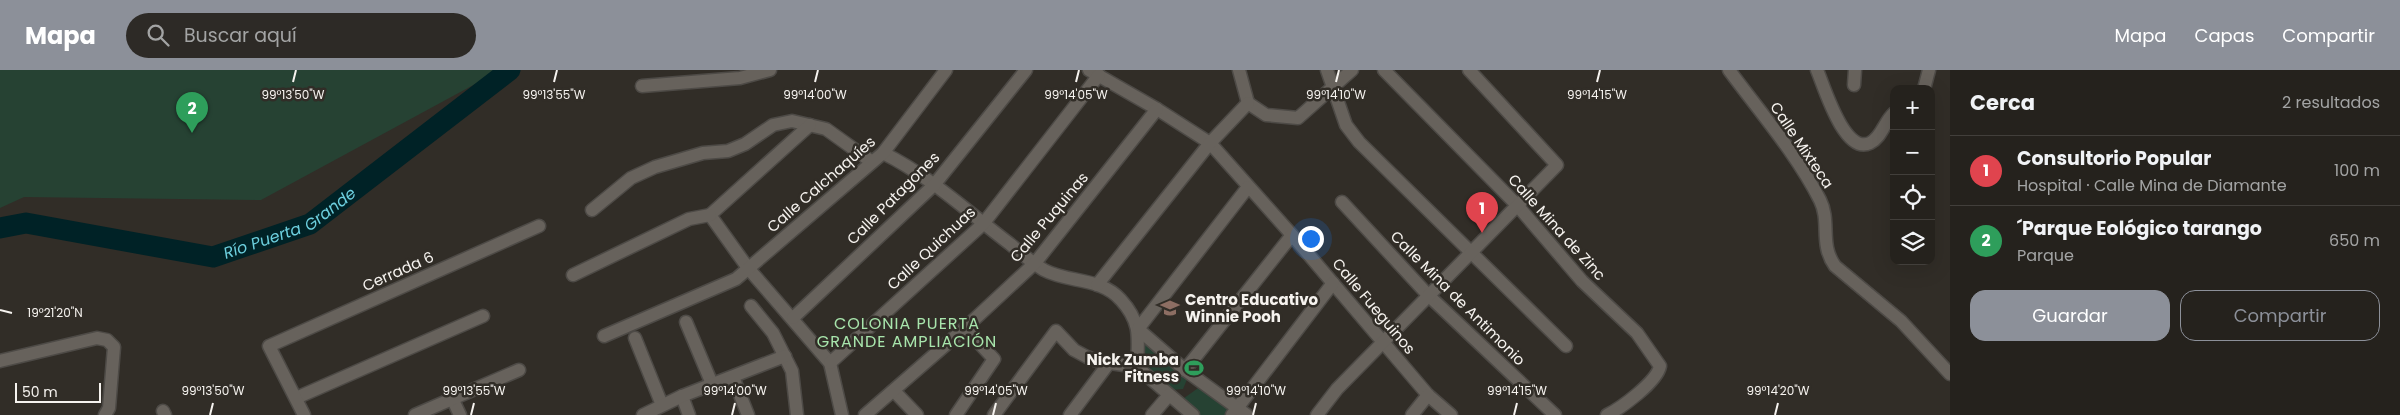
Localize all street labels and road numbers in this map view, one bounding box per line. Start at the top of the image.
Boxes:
street label: Calle Mixteca [1765,98,1839,192]
street label: Calle Calchaquíes [762,131,880,237]
street label: Calle Patagones [842,147,944,249]
street label: Calle Puquinas [1005,167,1093,267]
street label: Calle Mina de Zinc [1503,169,1611,285]
street label: Calle Quichuas [882,201,980,294]
street label: Calle Mina de Antimonio [1386,226,1530,370]
street label: Cerrada 6 [359,246,437,296]
street label: Calle Fueguinos [1328,254,1421,359]

